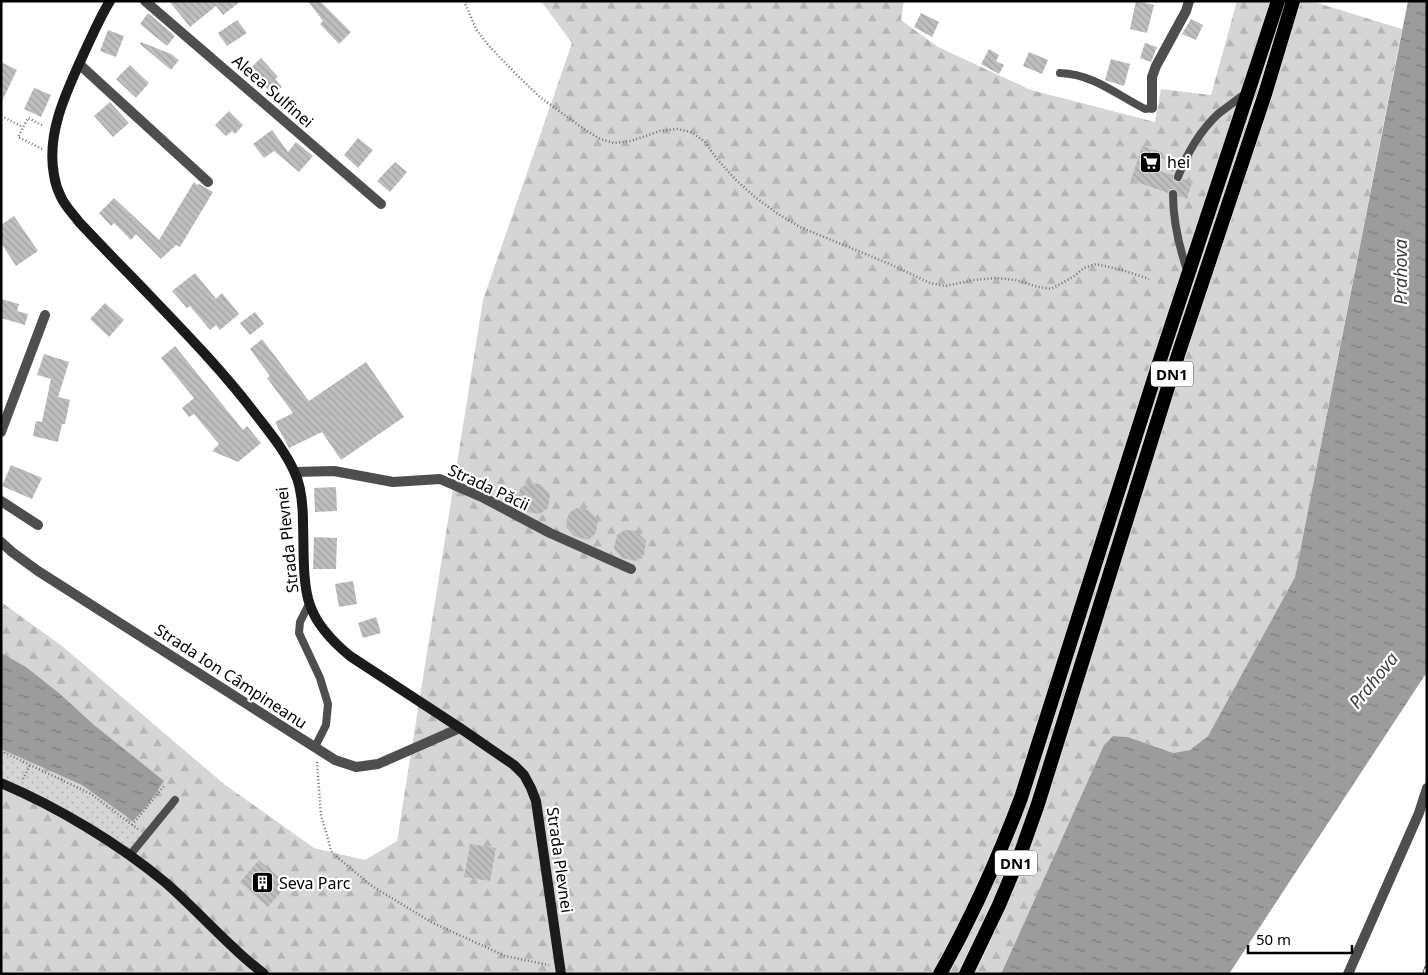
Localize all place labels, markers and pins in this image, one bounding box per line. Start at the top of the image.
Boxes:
supermarket icon: hei [1139,150,1163,174]
place label: hei [1167,151,1190,173]
building icon: Seva Parc [251,871,275,895]
place label: Seva Parc [279,872,351,894]

